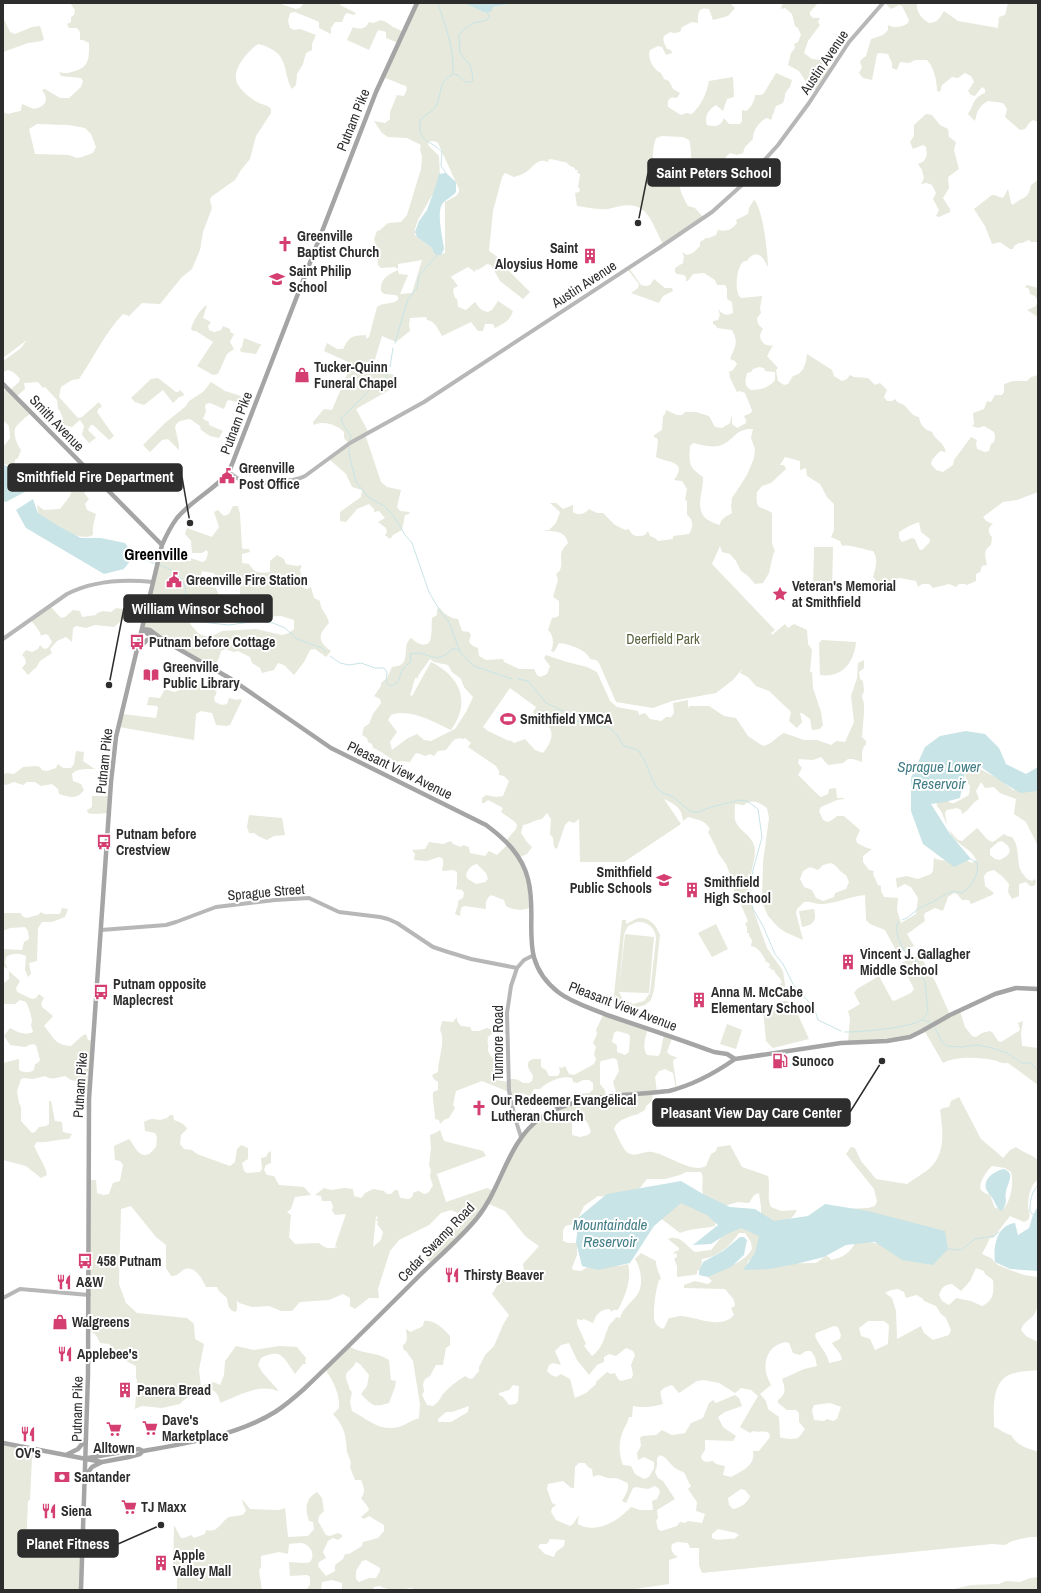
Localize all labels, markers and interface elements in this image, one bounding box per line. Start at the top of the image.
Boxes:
street label: Austin Avenue [795,26,852,98]
street label: Putnam Pike [332,86,374,154]
callout: Saint Peters School [648,159,780,186]
text: Saint Peters School [656,162,772,183]
place label: Greenville Baptist Church [297,227,379,261]
church icon: Greenville Baptist Church [276,235,294,253]
place label: Saint Aloysius Home [495,239,578,273]
building icon: Saint Aloysius Home [581,247,599,265]
street label: Austin Avenue [547,256,620,312]
place label: Saint Philip School [289,262,352,296]
school or university icon: Saint Philip School [268,270,286,288]
place label: Tucker-Quinn Funeral Chapel [314,358,397,392]
shop icon: Tucker-Quinn Funeral Chapel [293,366,311,384]
street label: Putnam Pike [216,389,256,457]
street label: Smith Avenue [26,391,88,455]
place label: Greenville Post Office [239,459,300,493]
callout: Smithfield Fire Department [8,464,182,491]
text: Smithfield Fire Department [16,466,174,487]
public building icon: Greenville Post Office [218,467,236,485]
district label: Greenville [124,543,188,565]
public building icon: Greenville Fire Station [165,571,183,589]
place label: Greenville Fire Station [186,571,308,589]
place label: Veteran's Memorial at Smithfield [792,577,896,611]
place icon: Veteran's Memorial at Smithfield [771,585,789,603]
callout: William Winsor School [124,595,272,622]
text: William Winsor School [132,598,264,619]
park label: Deerfield Park [626,630,700,648]
bus stop icon: Putnam before Cottage [128,633,146,651]
place label: Putnam before Cottage [149,633,275,651]
place label: Greenville Public Library [163,658,240,692]
library icon: Greenville Public Library [142,666,160,684]
sports icon: Smithfield YMCA [499,710,517,728]
place label: Smithfield YMCA [520,710,613,728]
street label: Putnam Pike [92,727,116,795]
street label: Pleasant View Avenue [345,737,455,803]
water label: Sprague Lower Reservoir [897,756,982,794]
place label: Putnam before Crestview [116,825,196,859]
bus stop icon: Putnam before Crestview [95,833,113,851]
place label: Smithfield Public Schools [570,863,652,897]
school or university icon: Smithfield Public Schools [655,871,673,889]
place label: Smithfield High School [704,873,771,907]
street label: Sprague Street [227,880,305,904]
building icon: Smithfield High School [683,881,701,899]
place label: Vincent J. Gallagher Middle School [860,945,971,979]
building icon: Vincent J. Gallagher Middle School [839,953,857,971]
place label: Putnam opposite Maplecrest [113,975,206,1009]
street label: Pleasant View Avenue [566,977,680,1035]
bus stop icon: Putnam opposite Maplecrest [92,983,110,1001]
place label: Anna M. McCabe Elementary School [711,983,814,1017]
building icon: Anna M. McCabe Elementary School [690,991,708,1009]
street label: Tunmore Road [489,1005,507,1081]
street label: Putnam Pike [69,1052,91,1118]
fuel station icon: Sunoco [771,1052,789,1070]
place label: Sunoco [792,1052,834,1070]
place label: Our Redeemer Evangelical Lutheran Church [491,1091,637,1125]
church icon: Our Redeemer Evangelical Lutheran Church [470,1099,488,1117]
callout: Pleasant View Day Care Center [653,1099,850,1126]
text: Pleasant View Day Care Center [661,1102,842,1123]
street label: Cedar Swamp Road [394,1199,478,1285]
water label: Mountaindale Reservoir [573,1214,647,1252]
bus stop icon: 458 Putnam [76,1252,94,1270]
place label: 458 Putnam [97,1252,161,1270]
restaurant icon: Thirsty Beaver [443,1266,461,1284]
place label: Thirsty Beaver [464,1266,544,1284]
restaurant icon: A&W [55,1273,73,1291]
place label: A&W [76,1273,104,1291]
shop icon: Walgreens [51,1313,69,1331]
place label: Walgreens [72,1313,130,1331]
restaurant icon: Applebee's [56,1345,74,1363]
place label: Applebee's [77,1345,138,1363]
street label: Putnam Pike [67,1376,87,1442]
building icon: Panera Bread [116,1381,134,1399]
place label: Panera Bread [137,1381,211,1399]
place label: Dave's Marketplace [162,1411,228,1445]
supermarket icon: Dave's Marketplace [141,1419,159,1437]
supermarket icon: Alltown [105,1420,123,1438]
restaurant icon: OV's [19,1425,37,1443]
place label: Alltown [93,1439,135,1457]
place label: OV's [15,1444,41,1462]
bank icon: Santander [53,1468,71,1486]
place label: Santander [74,1468,131,1486]
supermarket icon: TJ Maxx [120,1498,138,1516]
place label: TJ Maxx [141,1498,187,1516]
restaurant icon: Siena [40,1502,58,1520]
place label: Siena [61,1502,92,1520]
callout: Planet Fitness [18,1530,118,1557]
text: Planet Fitness [26,1533,110,1554]
place label: Apple Valley Mall [173,1546,231,1580]
building icon: Apple Valley Mall [152,1554,170,1572]

